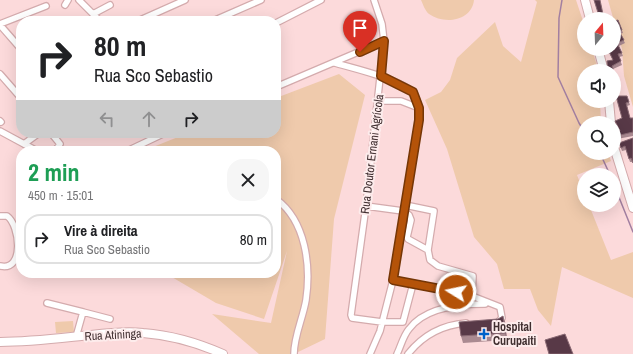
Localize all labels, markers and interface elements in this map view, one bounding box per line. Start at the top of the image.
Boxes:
pin [343,11,377,52]
north arrow [577,12,621,56]
map controls [577,12,621,212]
icon: arrive [349,17,371,39]
text: 80 m [94,27,146,65]
icon: right [28,32,80,84]
text: Rua Sco Sebastio [94,63,213,88]
button: sound [577,64,621,108]
street label: Rua Doutor Ernani Agrícola [357,93,387,215]
icon: left [96,108,118,130]
icon: ahead [138,108,160,130]
icon: right [180,108,202,130]
button: search [577,116,621,160]
text: 2 min [28,156,79,188]
button: close [227,159,269,201]
button: layers [577,168,621,212]
text: 450 m · 15:01 [28,187,93,204]
text: Vire à direita [64,220,138,241]
icon: right [30,228,52,250]
text: 80 m [240,229,267,250]
text: Rua Sco Sebastio [64,241,150,258]
position arrow [435,271,477,313]
place label: Hospital Curupaiti [493,319,536,349]
street label: Rua Atininga [84,325,142,344]
marker: Hospital Curupaiti [478,328,490,340]

